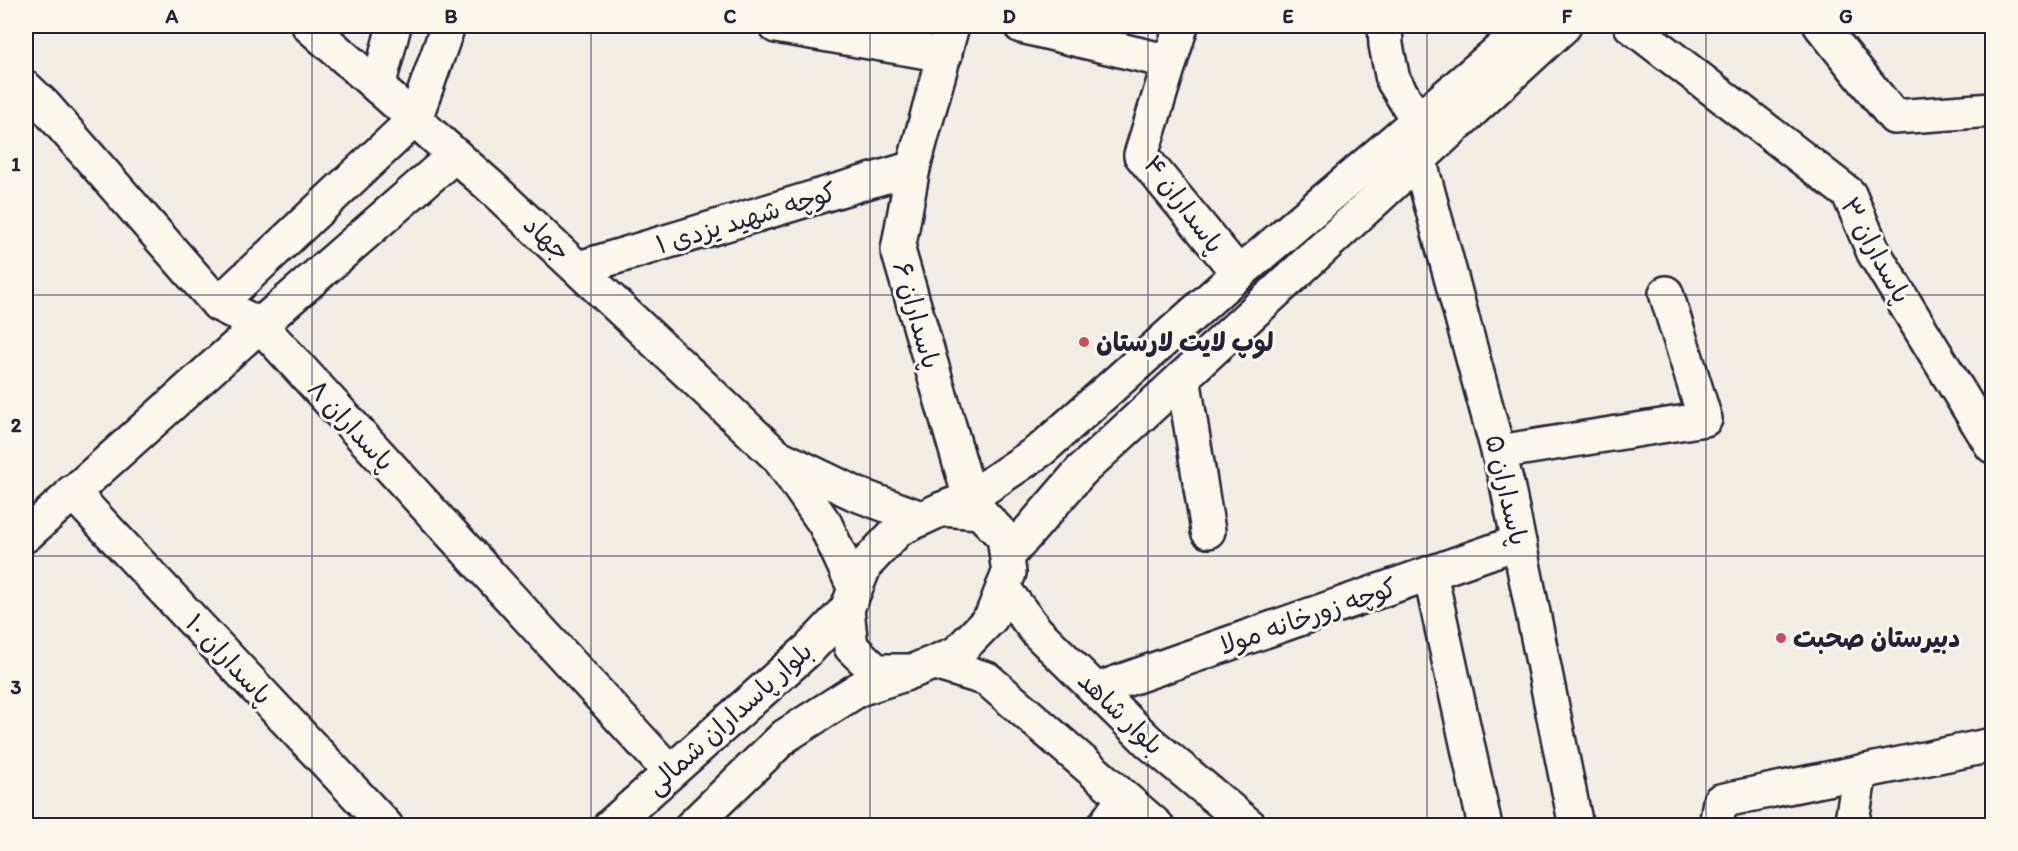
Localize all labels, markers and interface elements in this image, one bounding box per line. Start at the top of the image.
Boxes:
text: A [165,4,179,28]
text: B [445,4,458,28]
text: C [724,4,737,28]
text: D [1002,4,1016,28]
text: E [1282,4,1294,28]
text: F [1562,4,1573,28]
text: G [1839,4,1853,28]
street label: پاسداران ۴ [1136,149,1231,260]
text: 1 [11,152,21,176]
street label: کوچه شهید یزدی ۱ [652,175,840,261]
street label: پاسداران ۳ [1833,192,1918,309]
street label: جهاد [517,208,577,268]
street label: پاسداران ۶ [885,257,948,373]
place label: لوپ لایت لارستان [1096,326,1274,359]
marker: لوپ لایت لارستان [1077,335,1091,349]
street label: پاسداران ۸ [300,373,401,478]
text: 2 [11,413,22,437]
street label: پاسداران ۵ [1478,431,1535,549]
street label: کوچه زورخانه مولا [1215,571,1401,661]
street label: پاسداران ۱۰ [178,607,279,712]
place label: دبیرستان صحبت [1793,622,1960,654]
marker: دبیرستان صحبت [1774,631,1788,645]
street label: بلوار پاسداران شمالی [639,635,820,802]
street label: بلوار شاهد [1071,664,1171,762]
text: 3 [11,675,22,699]

